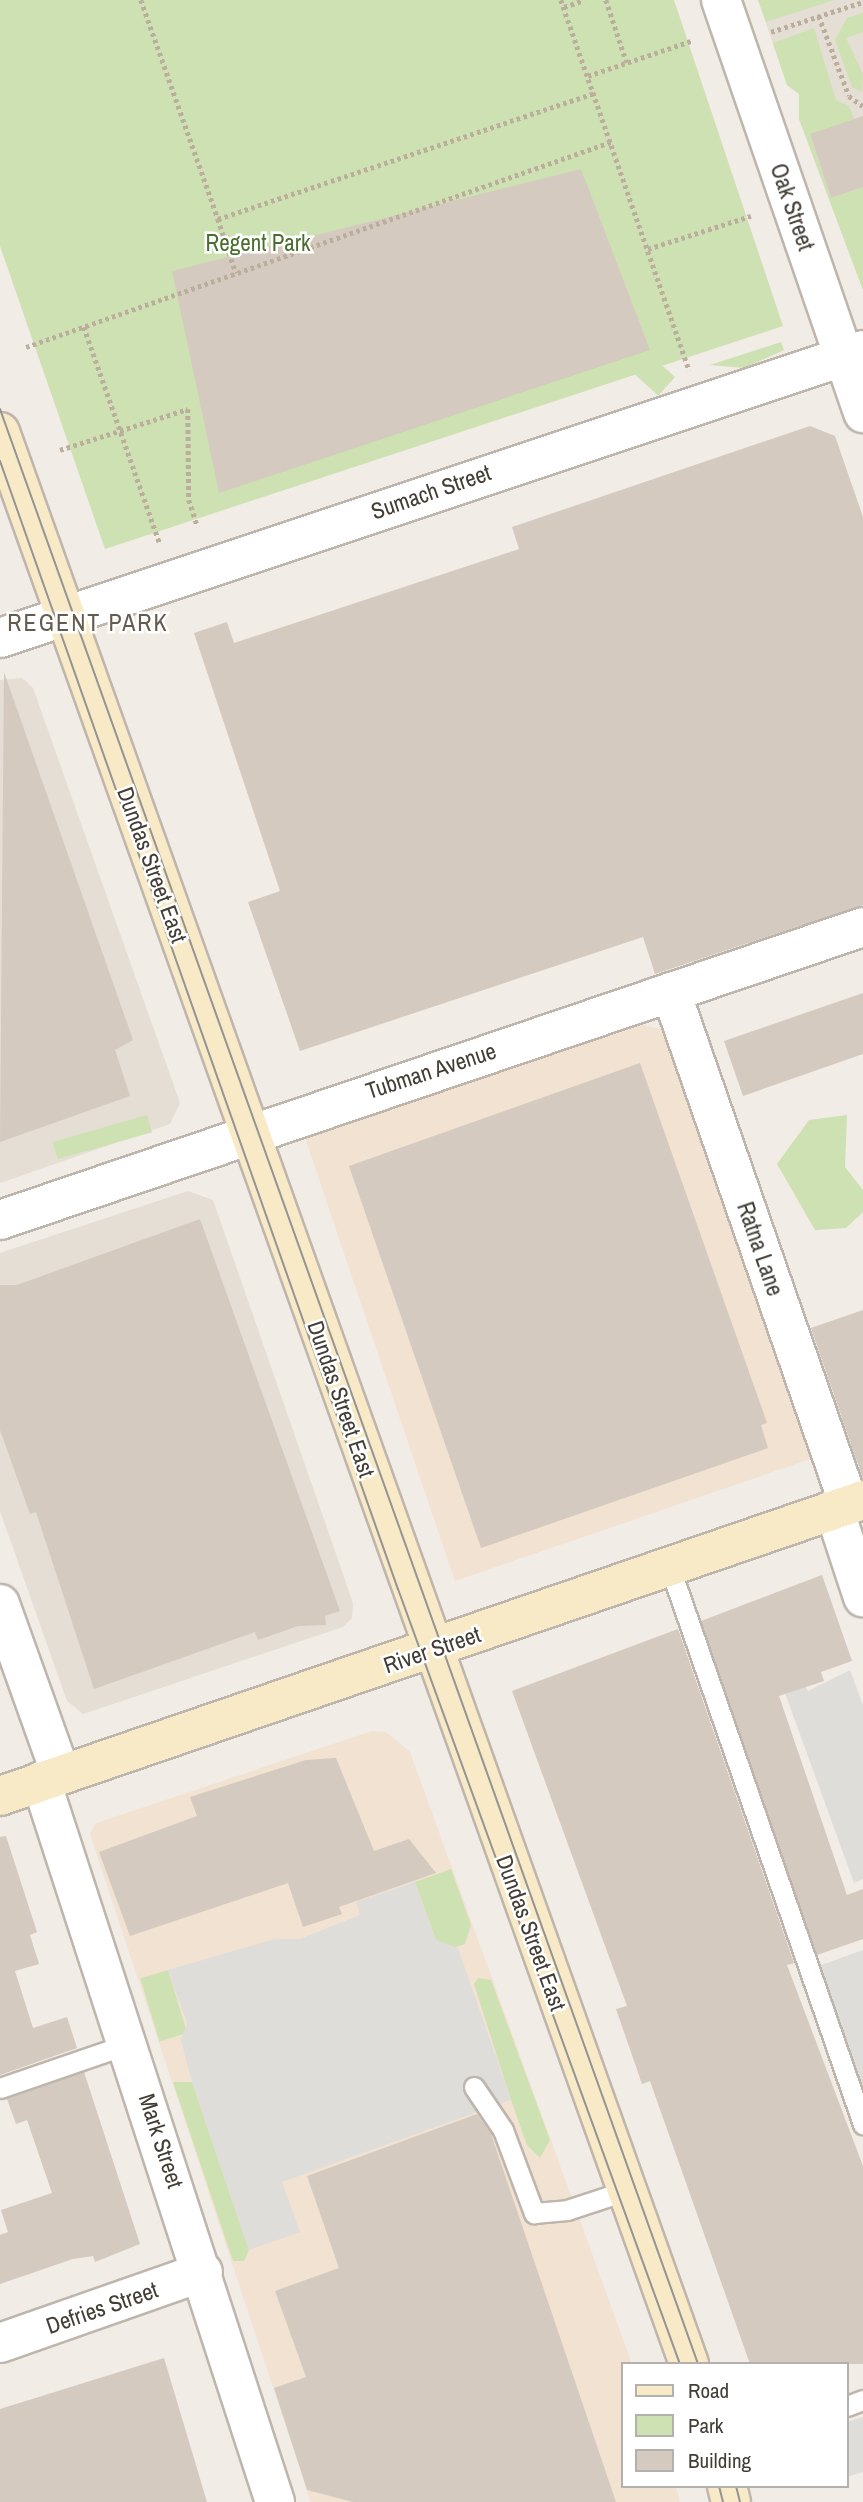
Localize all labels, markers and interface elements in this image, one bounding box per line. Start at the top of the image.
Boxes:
street label: Oak Street [764,160,820,254]
park label: Regent Park [206,229,310,257]
street label: Sumach Street [368,459,494,525]
district label: REGENT PARK [9,609,167,637]
street label: Dundas Street East [111,783,193,947]
street label: Tubman Avenue [362,1037,500,1105]
street label: Ratna Lane [731,1198,789,1300]
street label: Dundas Street East [301,1317,381,1481]
street label: River Street [380,1621,484,1679]
street label: Dundas Street East [490,1851,572,2015]
street label: Mark Street [133,2090,189,2192]
street label: Defries Street [42,2276,162,2340]
legend [622,2362,849,2488]
text: Road [688,2376,729,2405]
text: Park [688,2411,723,2440]
text: Building [688,2446,751,2475]

